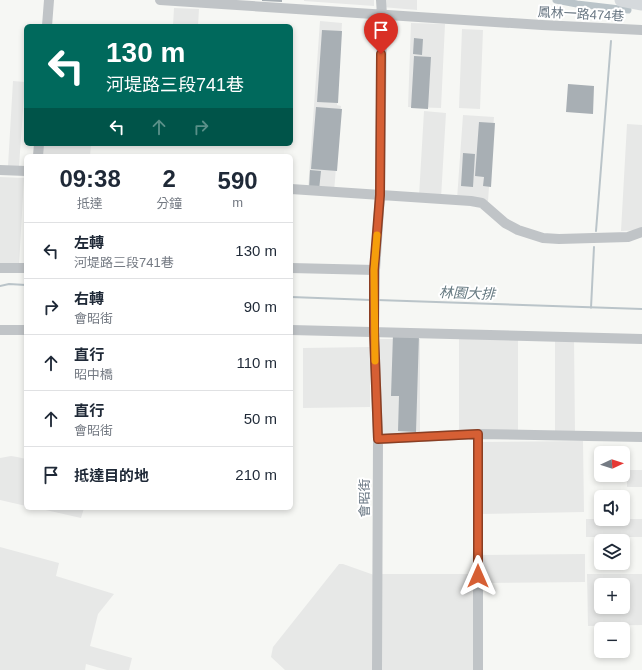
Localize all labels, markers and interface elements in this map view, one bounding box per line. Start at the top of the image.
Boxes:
street label: 鳳林一路474巷 [537,4,625,24]
pin [364,13,398,54]
icon: arrive [370,19,392,41]
text: 130 m [106,37,185,68]
icon: left [40,40,92,92]
text: 河堤路三段741巷 [106,75,244,95]
icon: left [106,116,128,138]
icon: ahead [148,116,170,138]
icon: right [190,116,212,138]
text: 09:38 [59,165,121,192]
text: 2 [162,165,176,192]
text: 590 [218,167,258,194]
text: m [232,195,243,210]
text: 抵達 [77,196,103,211]
text: 分鐘 [156,196,182,211]
text: 左轉 [74,234,104,251]
icon: left [40,240,62,262]
text: 130 m [235,242,277,259]
text: 河堤路三段741巷 [74,255,174,270]
water label: 林園大排 [439,284,497,302]
text: 右轉 [74,290,104,307]
icon: right [40,296,62,318]
text: 90 m [244,298,277,315]
text: 會昭街 [74,311,113,326]
text: 直行 [74,346,104,363]
icon: ahead [40,352,62,374]
text: 110 m [236,354,277,371]
text: 昭中橋 [74,367,113,382]
text: 直行 [74,402,104,419]
icon: ahead [40,408,62,430]
text: 50 m [244,410,277,427]
text: 會昭街 [74,423,113,438]
north arrow [594,446,630,482]
map controls [594,446,630,658]
icon: arrive [40,464,62,486]
text: 210 m [235,466,277,483]
text: 抵達目的地 [74,467,149,484]
street label: 會昭街 [357,478,372,518]
button: sound [594,490,630,526]
button: layers [594,534,630,570]
position arrow [457,555,499,597]
button: + [594,578,630,614]
button: − [594,622,630,658]

